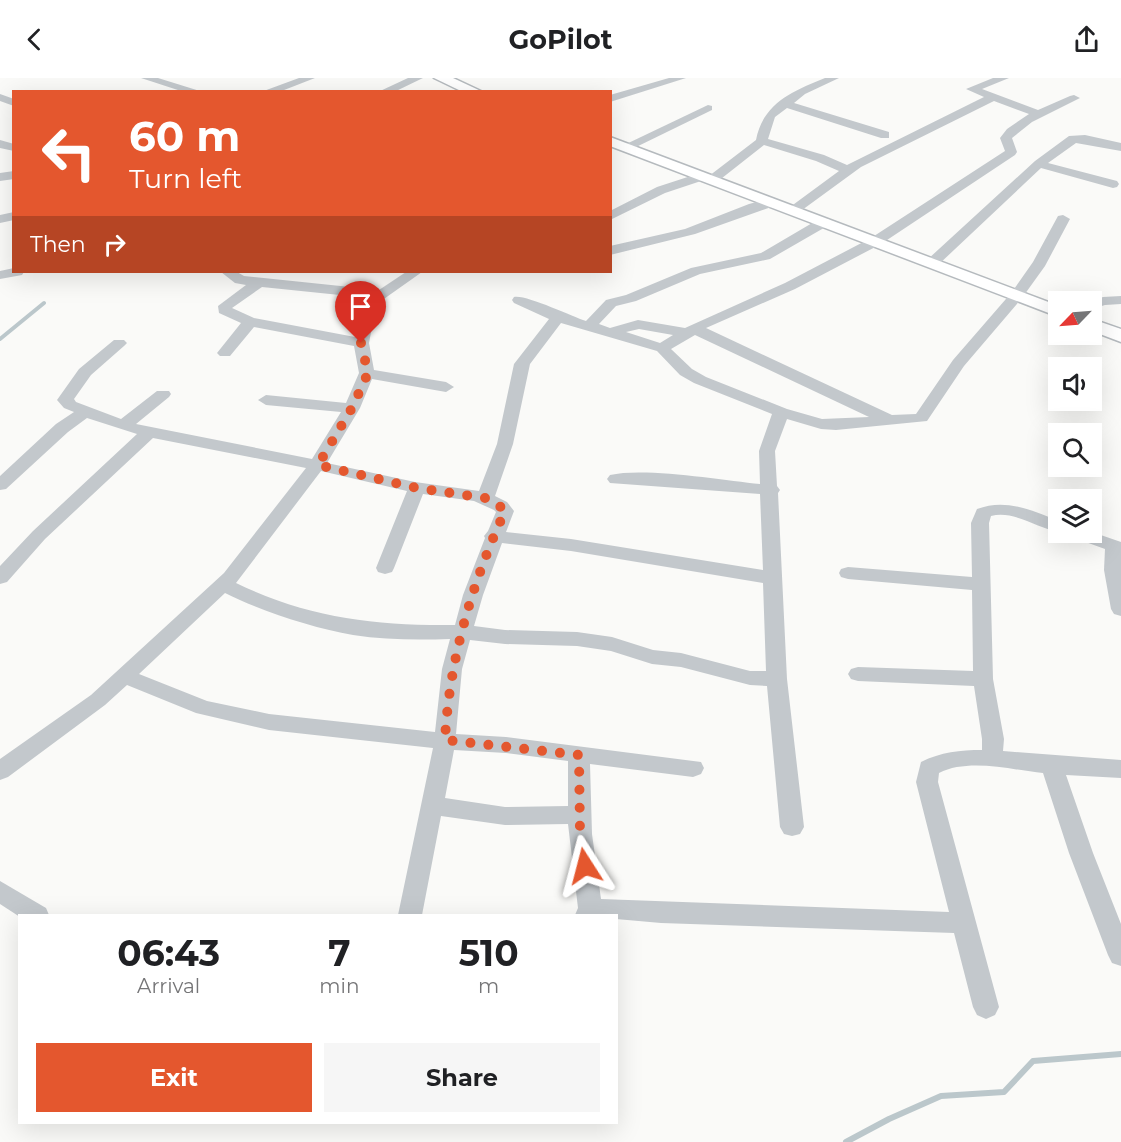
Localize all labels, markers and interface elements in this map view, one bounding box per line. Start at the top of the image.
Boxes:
icon: back [18,23,51,56]
text: GoPilot [509,23,612,56]
icon: share [1070,23,1103,56]
text: 60 m [129,110,240,162]
icon: left [30,114,108,192]
text: Turn left [129,162,242,195]
icon: right [98,228,131,261]
text: Then [30,231,86,258]
pin [335,281,386,343]
icon: arrive [344,290,377,323]
north arrow [1048,291,1102,345]
map controls [1048,291,1102,543]
button: sound [1048,357,1102,411]
button: search [1048,423,1102,477]
button: layers [1048,489,1102,543]
position arrow [553,834,617,898]
text: 06:43 [117,931,220,975]
text: 7 [328,931,351,975]
text: 510 [459,931,519,975]
text: Arrival [137,974,200,998]
text: min [319,974,359,998]
text: m [478,974,499,998]
button: Exit [36,1043,312,1112]
button: Share [324,1043,600,1112]

